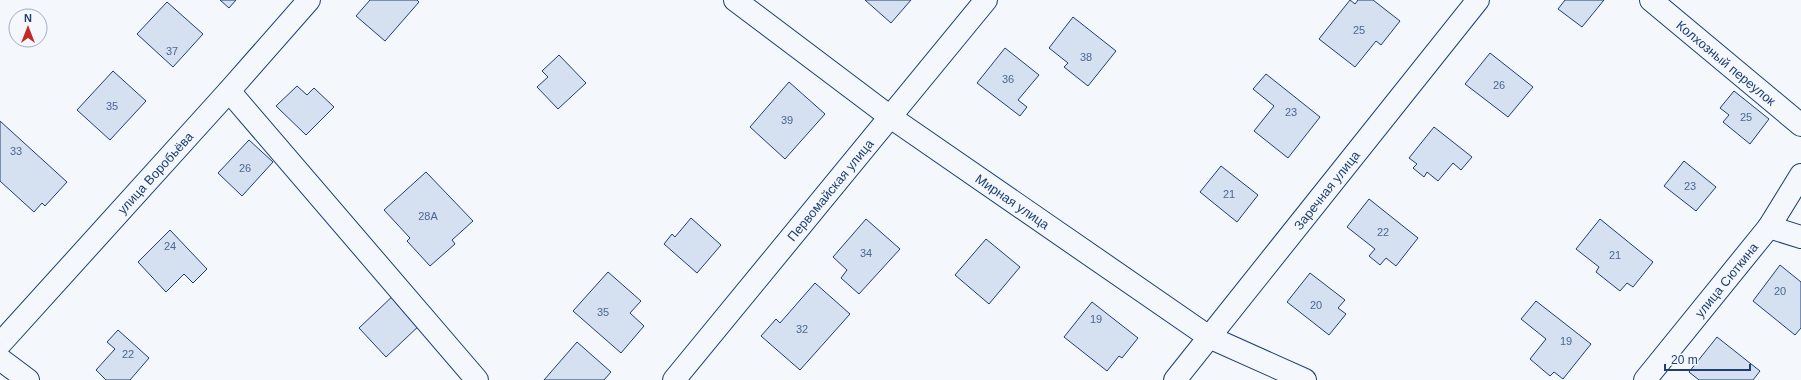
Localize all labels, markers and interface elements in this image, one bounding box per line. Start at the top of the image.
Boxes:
north arrow [8,8,48,48]
text: N [24,12,32,24]
street label: Колхозный переулок [1673,18,1779,109]
house number: 25 [1353,24,1365,36]
house number: 37 [166,45,178,57]
house number: 38 [1080,51,1092,63]
house number: 36 [1002,73,1014,85]
house number: 26 [1493,79,1505,91]
house number: 35 [106,100,118,112]
house number: 23 [1285,106,1297,118]
house number: 25 [1740,111,1752,123]
house number: 39 [781,114,793,126]
street label: улица Воробьёва [115,128,197,217]
street label: Первомайская улица [784,136,877,244]
house number: 33 [10,145,22,157]
street label: Заречная улица [1291,147,1363,233]
house number: 26 [239,162,251,174]
street label: Мирная улица [973,171,1053,233]
house number: 23 [1684,180,1696,192]
house number: 21 [1223,188,1235,200]
house number: 28А [418,210,438,222]
house number: 22 [1377,226,1389,238]
street label: улица Сюткина [1692,239,1762,320]
house number: 24 [164,240,176,252]
house number: 34 [860,247,872,259]
house number: 21 [1609,249,1621,261]
house number: 20 [1774,285,1786,297]
house number: 20 [1310,299,1322,311]
house number: 35 [597,306,609,318]
house number: 19 [1090,313,1102,325]
house number: 32 [796,323,808,335]
house number: 19 [1560,335,1572,347]
scale bar [1665,346,1750,372]
house number: 22 [122,348,134,360]
text: 20 m [1671,353,1698,367]

